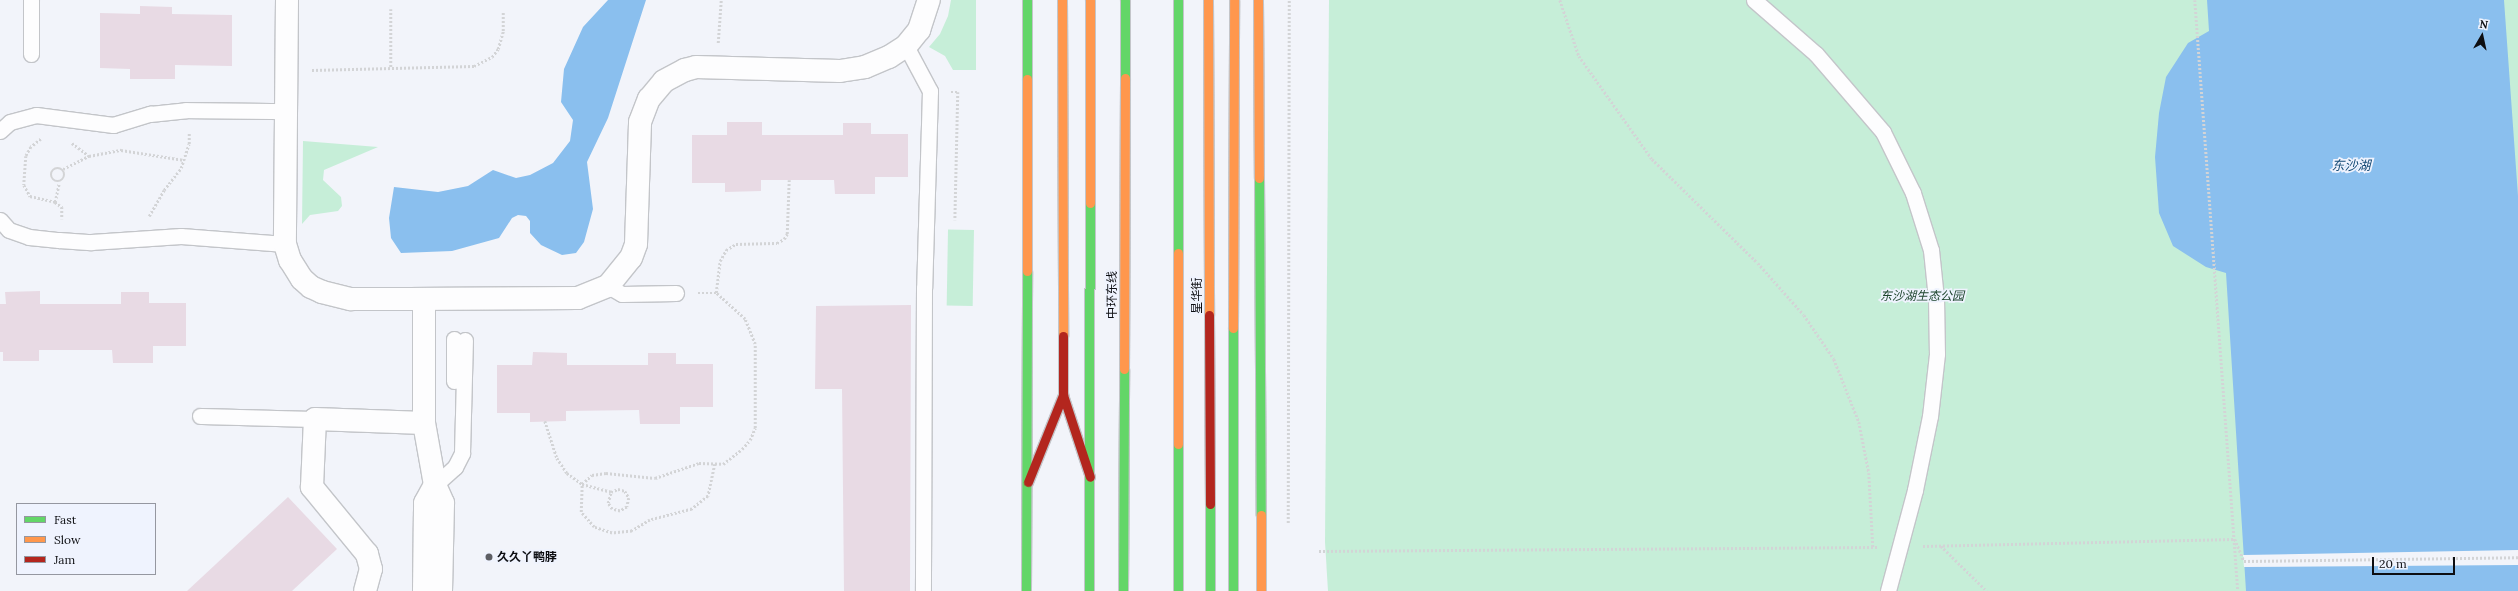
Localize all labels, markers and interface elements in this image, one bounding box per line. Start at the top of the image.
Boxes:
north arrow [2462,16,2502,56]
text: N [2479,17,2489,32]
water label: 东沙湖 [2332,158,2370,174]
street label: 中环东线 [1105,271,1119,319]
street label: 星华街 [1190,278,1204,314]
park label: 东沙湖生态公园 [1880,289,1964,303]
legend [16,503,156,575]
text: Fast [54,512,77,527]
text: Slow [54,532,81,547]
scale bar [2374,549,2457,575]
place label: 久久丫鸭脖 [497,550,557,564]
text: Jam [54,552,75,567]
marker: 久久丫鸭脖 [484,552,494,562]
text: 20 m [2379,556,2407,571]

